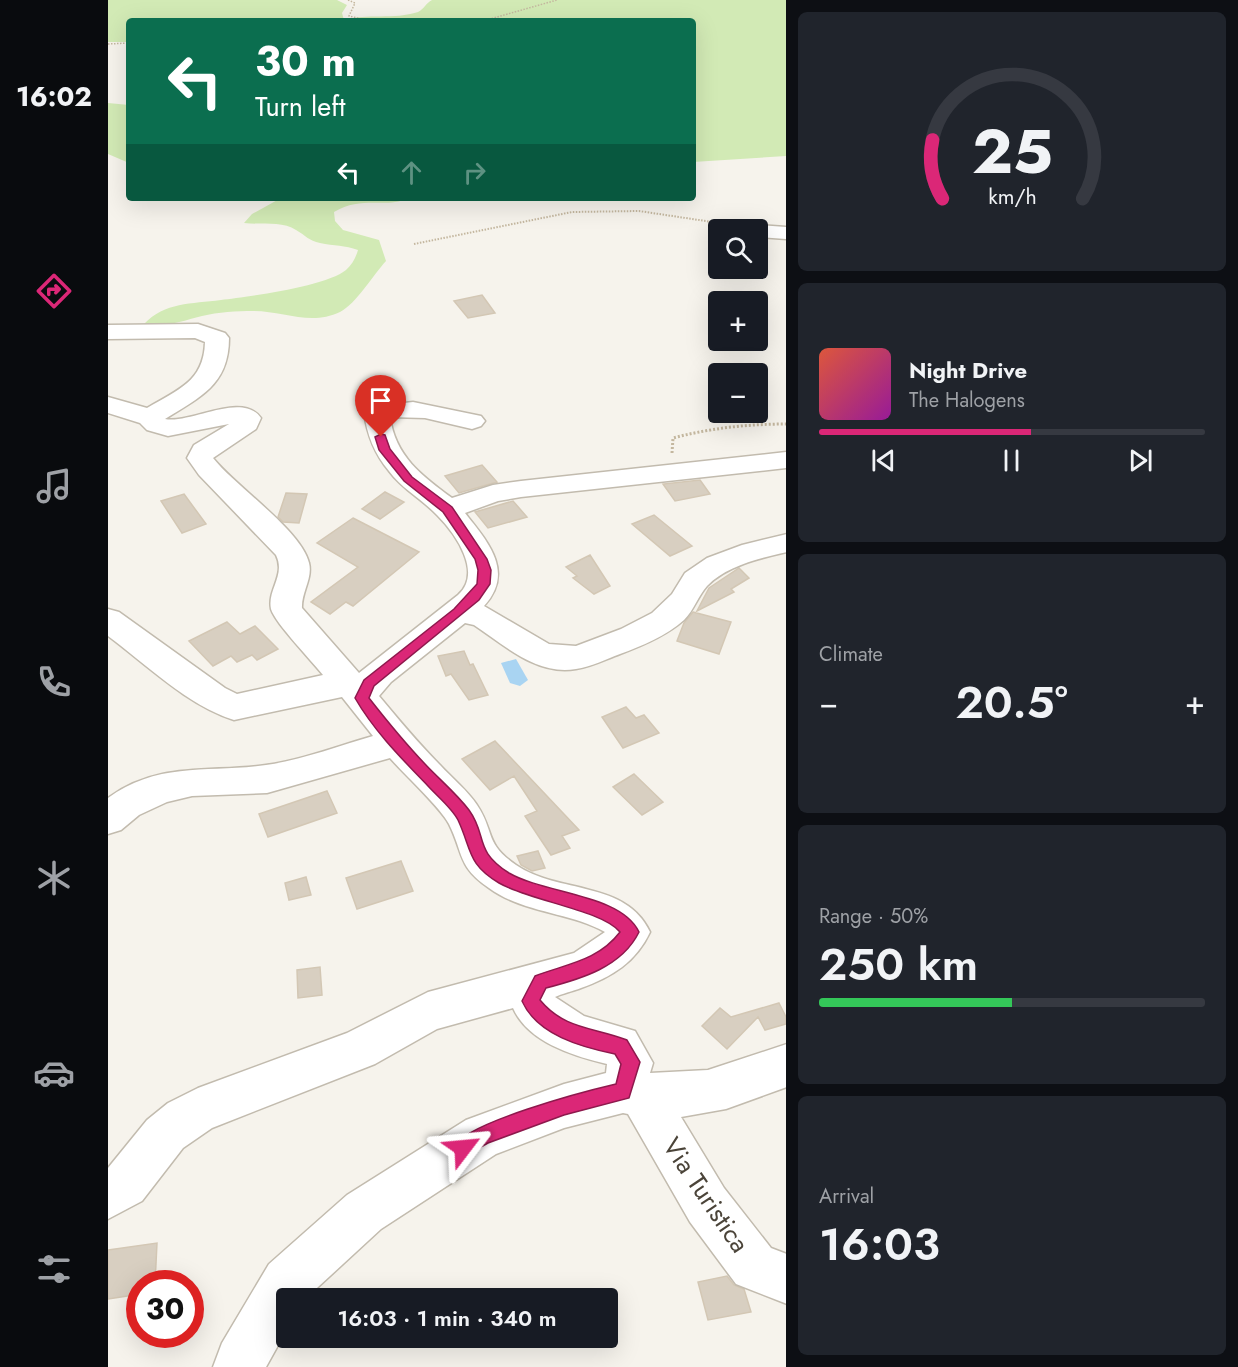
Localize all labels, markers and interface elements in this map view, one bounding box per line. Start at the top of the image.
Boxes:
text: 30 m [255,31,356,92]
icon: left [156,42,234,120]
text: 16:02 [16,77,92,116]
text: Turn left [255,87,345,126]
text: 25 [971,106,1053,196]
icon: left [332,156,365,189]
icon: ahead [395,156,428,189]
icon: right [458,156,491,189]
text: km/h [988,181,1036,212]
map controls [708,219,768,423]
button: search [708,219,768,279]
icon: directions [33,270,75,312]
button: + [708,291,768,351]
text: Night Drive [909,354,1027,386]
button: − [708,363,768,423]
pin [355,375,406,437]
icon: arrive [364,384,397,417]
text: The Halogens [909,386,1025,415]
icon: previous [867,444,900,477]
icon: pause [995,444,1028,477]
icon: next [1124,444,1157,477]
icon: music [33,465,75,507]
text: Climate [819,640,883,669]
icon: phone [33,661,75,703]
text: 20.5° [955,670,1068,735]
text: − [819,679,838,726]
text: + [1185,679,1205,726]
icon: climate [33,857,75,899]
text: Range · 50% [819,902,928,931]
text: 250 km [819,932,978,997]
icon: car [33,1052,75,1094]
position arrow [431,1116,495,1180]
street label: Via Turistica [653,1130,759,1260]
text: Arrival [819,1182,874,1211]
text: 16:03 [819,1212,940,1277]
icon: filters [33,1248,75,1290]
speed limit sign: 30 [126,1270,204,1348]
text: 16:03 · 1 min · 340 m [337,1302,557,1334]

